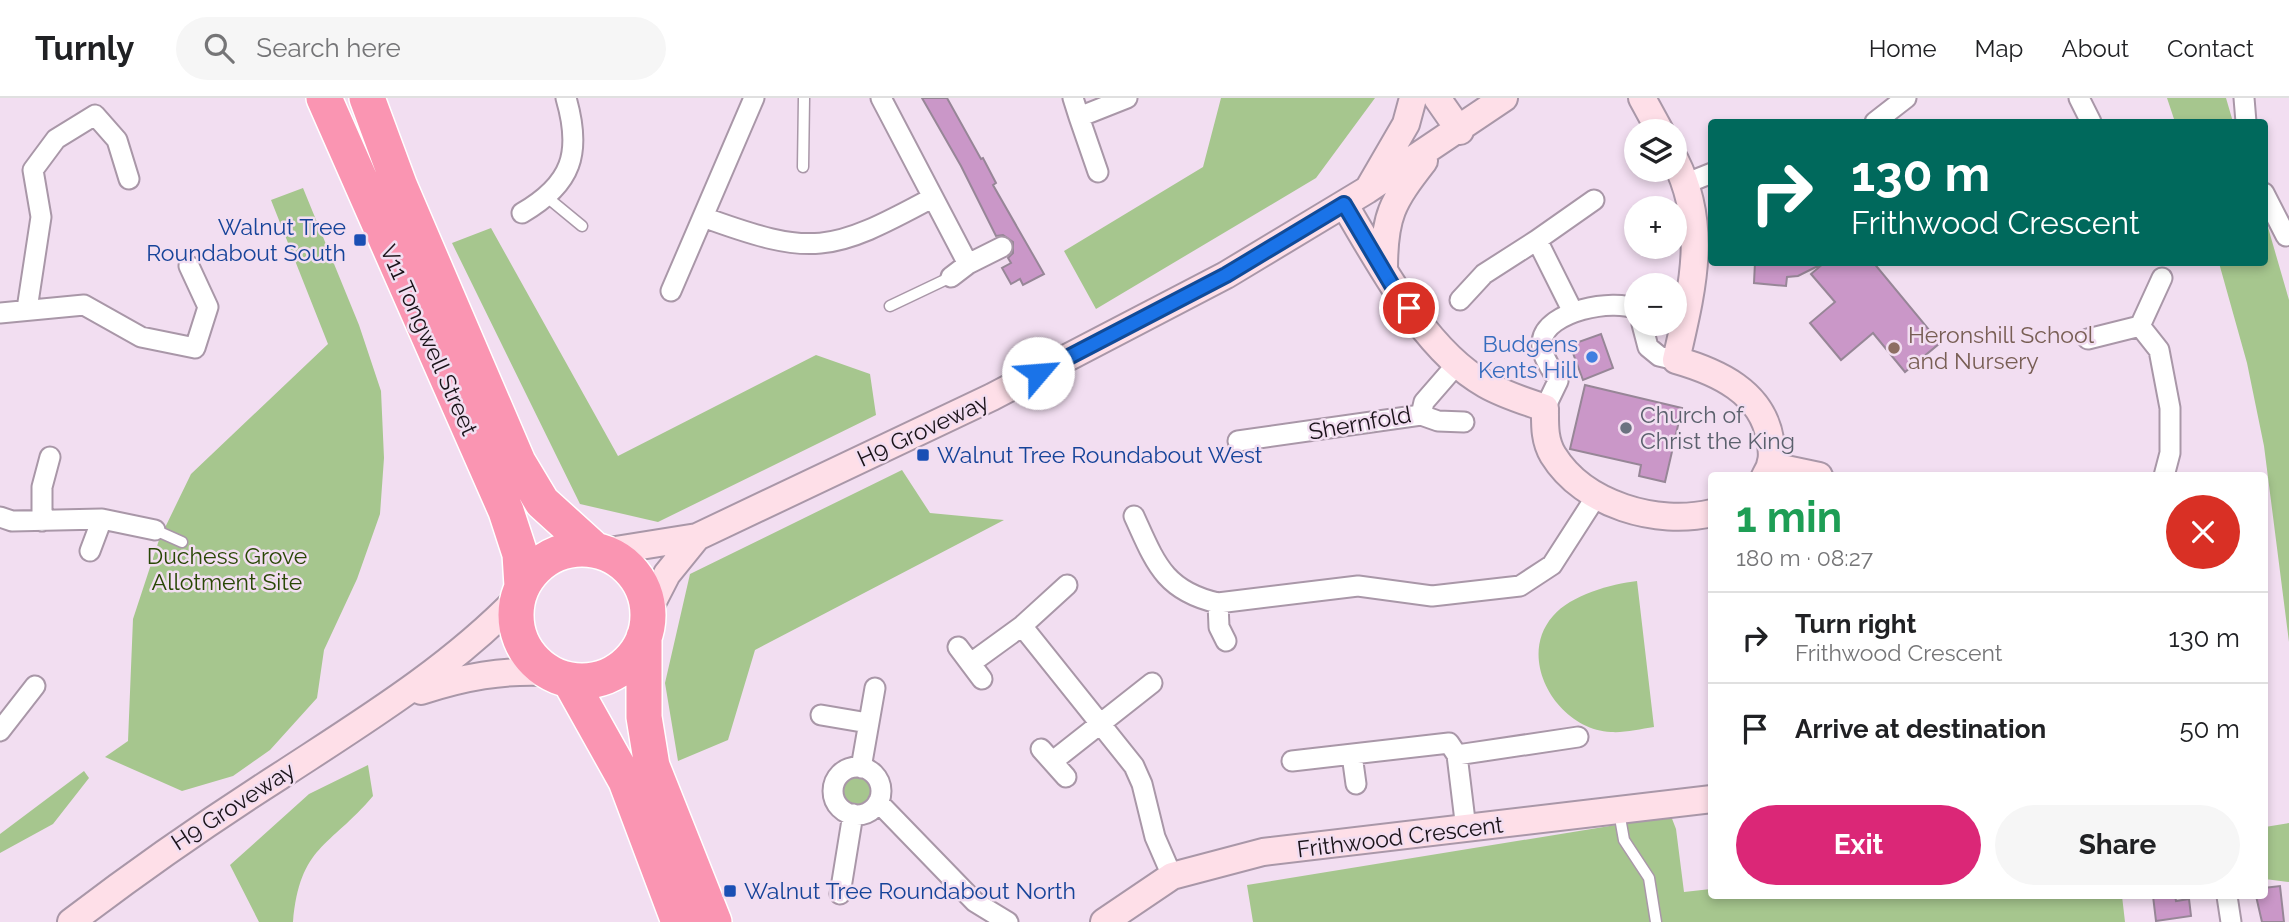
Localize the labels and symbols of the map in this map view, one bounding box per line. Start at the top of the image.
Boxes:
place label: Walnut Tree Roundabout South [146,213,346,266]
marker: Walnut Tree Roundabout South [352,232,368,248]
street label: V11 Tongwell Street [375,240,484,440]
pin [1379,278,1439,338]
place label: Heronshill School and Nursery [1908,321,2095,374]
place label: Budgens Kents Hill [1478,330,1579,383]
position arrow [1001,336,1075,410]
marker: Heronshill School and Nursery [1886,340,1902,356]
marker: Budgens Kents Hill [1584,349,1600,365]
street label: H9 Groveway [853,387,993,472]
street label: Shernfold [1306,400,1413,445]
place label: Church of Christ the King [1640,401,1795,454]
marker: Church of Christ the King [1618,420,1634,436]
place label: Walnut Tree Roundabout West [937,441,1263,468]
marker: Walnut Tree Roundabout West [915,447,931,463]
park label: Duchess Grove Allotment Site [147,542,307,595]
street label: H9 Groveway [166,756,300,856]
street label: Frithwood Crescent [1295,810,1505,863]
place label: Walnut Tree Roundabout North [744,877,1076,904]
marker: Walnut Tree Roundabout North [722,883,738,899]

